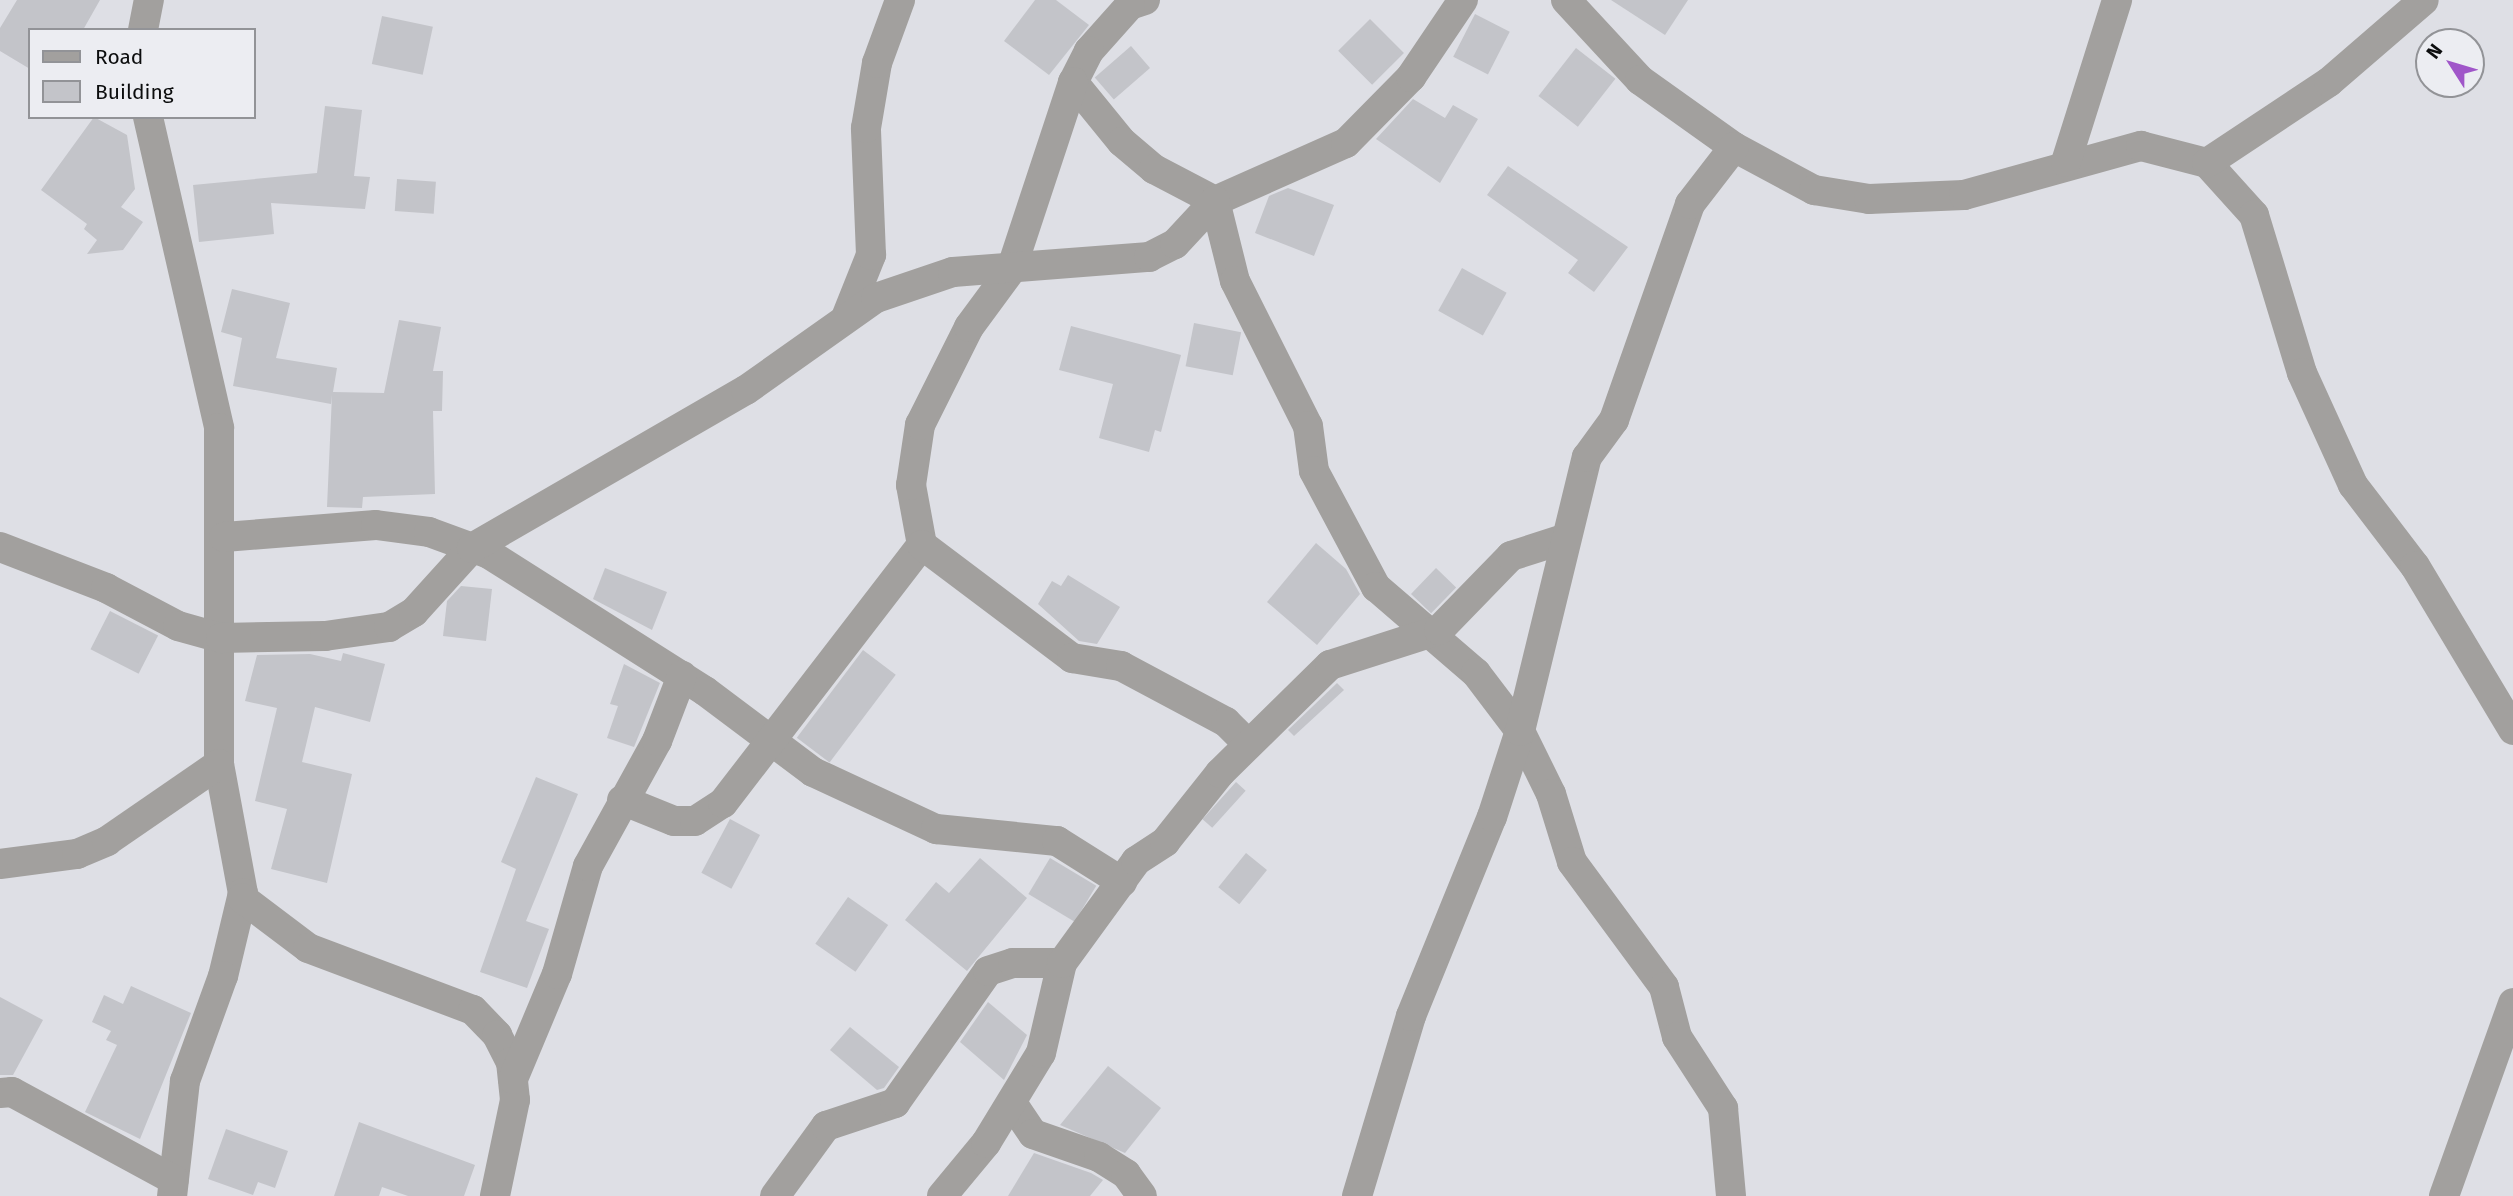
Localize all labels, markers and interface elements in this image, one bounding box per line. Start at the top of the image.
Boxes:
legend [28,28,256,119]
north arrow [2415,28,2485,98]
text: N [2421,39,2447,63]
text: Road [95,44,143,70]
text: Building [95,79,174,105]

